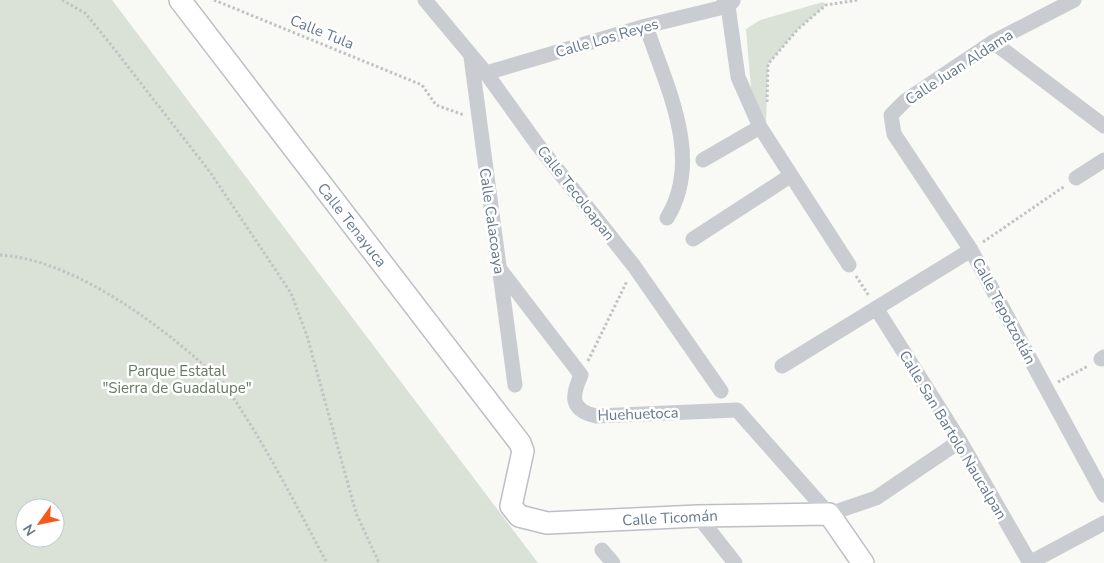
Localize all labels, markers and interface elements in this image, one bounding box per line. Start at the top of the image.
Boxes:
street label: Calle Tula [287,10,357,54]
street label: Calle Los Reyes [553,14,661,62]
street label: Calle Juan Aldama [901,25,1017,109]
street label: Calle Tecoloapan [533,141,619,245]
street label: Calle Calacoaya [475,167,509,275]
street label: Calle Tenayuca [313,179,391,271]
street label: Calle Tepotzotlán [968,254,1040,368]
street label: Calle San Bartolo Naucalpan [894,347,1012,523]
park label: Parque Estatal "Sierra de Guadalupe" [103,361,252,398]
street label: Huehuetoca [597,403,679,425]
north arrow [15,498,65,548]
street label: Calle Ticomán [622,506,718,530]
text: N [19,520,40,539]

